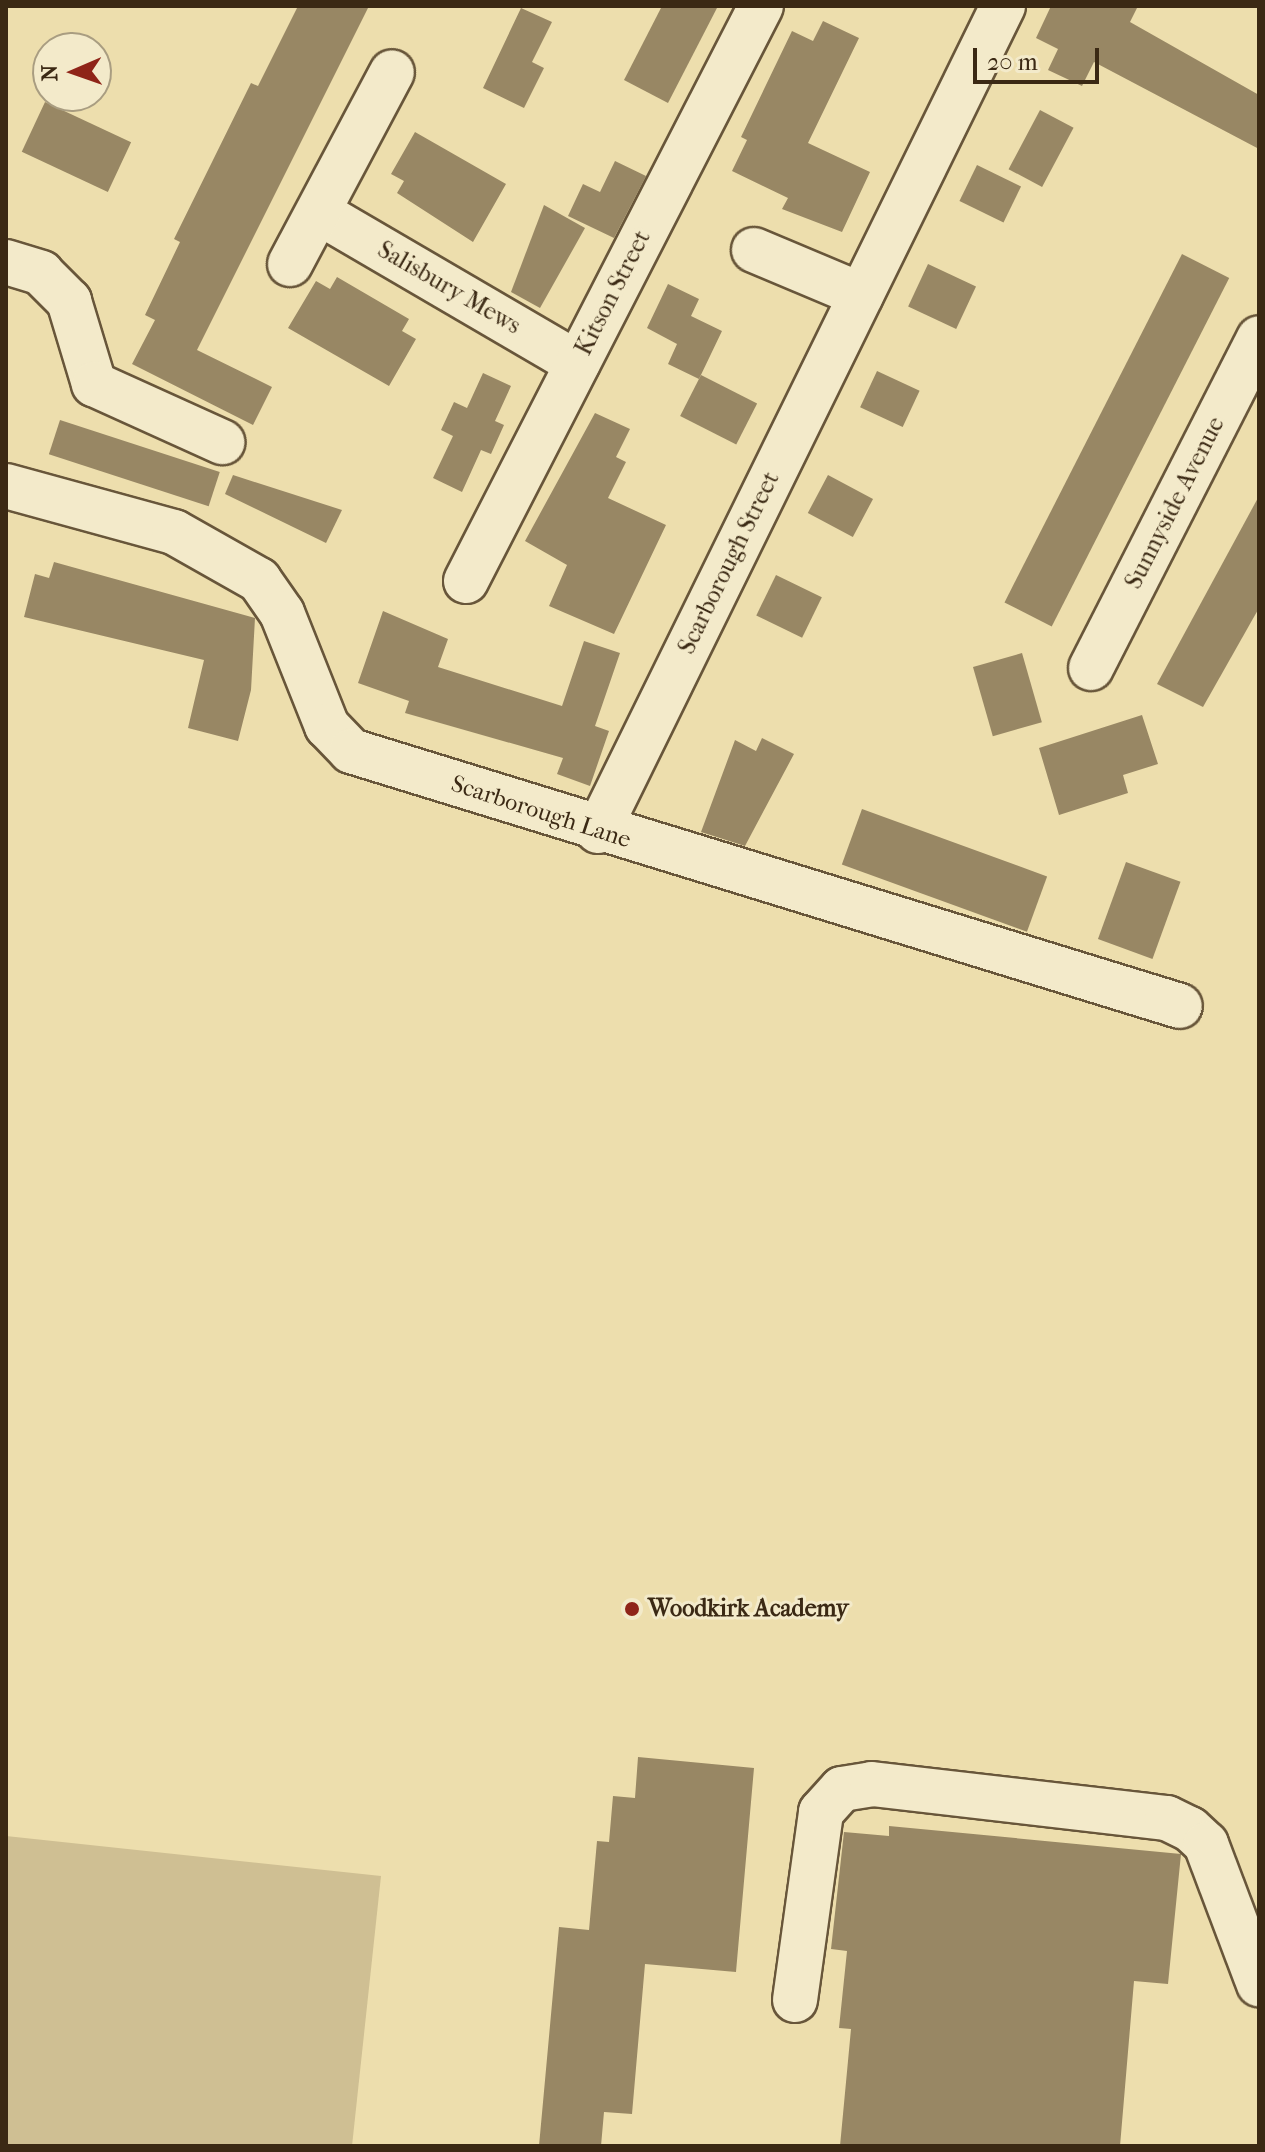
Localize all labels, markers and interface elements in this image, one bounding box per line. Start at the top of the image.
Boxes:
north arrow [32,32,112,112]
scale bar [977,32,1103,82]
text: 20 m [987,48,1038,76]
text: N [37,64,63,82]
street label: Kitson Street [569,226,657,360]
street label: Salisbury Mews [372,235,526,341]
street label: Sunnyside Avenue [1119,412,1231,594]
street label: Scarborough Street [672,467,786,659]
street label: Scarborough Lane [448,769,634,855]
place label: Woodkirk Academy [648,1595,849,1623]
marker: Woodkirk Academy [623,1600,641,1618]

